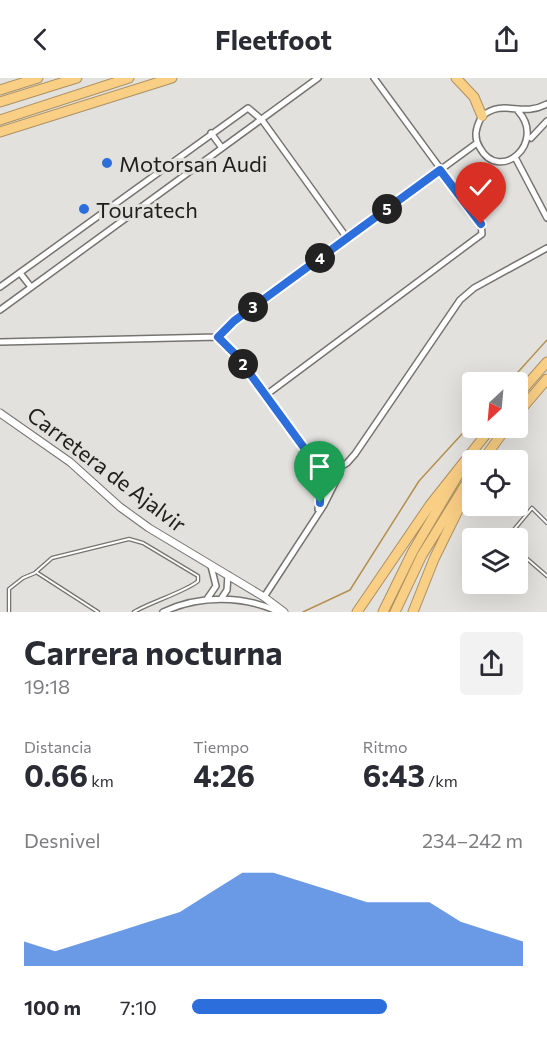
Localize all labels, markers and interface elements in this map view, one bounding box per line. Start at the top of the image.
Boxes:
icon: back [24,23,57,56]
text: Fleetfoot [215,23,332,56]
icon: share [490,23,523,56]
place label: Motorsan Audi [119,150,267,177]
marker: Motorsan Audi [100,156,114,170]
pin [455,162,506,224]
icon: check [464,171,497,204]
pin: 5 [372,194,402,224]
place label: Touratech [96,196,198,223]
text: 5 [382,199,392,218]
marker: Touratech [77,202,91,216]
pin: 4 [305,243,335,273]
text: 4 [315,248,325,267]
pin: 3 [238,292,268,322]
text: 3 [248,297,258,316]
pin: 2 [228,349,258,379]
text: 2 [238,354,248,373]
north arrow [462,372,528,438]
map controls [462,372,528,594]
street label: Carretera de Ajalvir [22,400,192,538]
pin [294,441,345,503]
icon: arrive [303,450,336,483]
button: locate [462,450,528,516]
button: layers [462,528,528,594]
text: Carrera nocturna [24,631,283,672]
button: share [460,632,523,695]
text: 19:18 [24,674,70,698]
text: Distancia [24,737,92,756]
text: Tiempo [193,737,249,756]
text: Ritmo [363,737,408,756]
text: 0.66 [24,756,88,793]
text: 4:26 [193,756,255,793]
text: 6:43 [363,756,425,793]
text: km [88,771,114,790]
text: /km [425,771,458,790]
text: Desnivel [24,828,101,852]
text: 234–242 m [422,828,523,852]
text: 100 m [24,995,81,1019]
text: 7:10 [120,995,157,1019]

